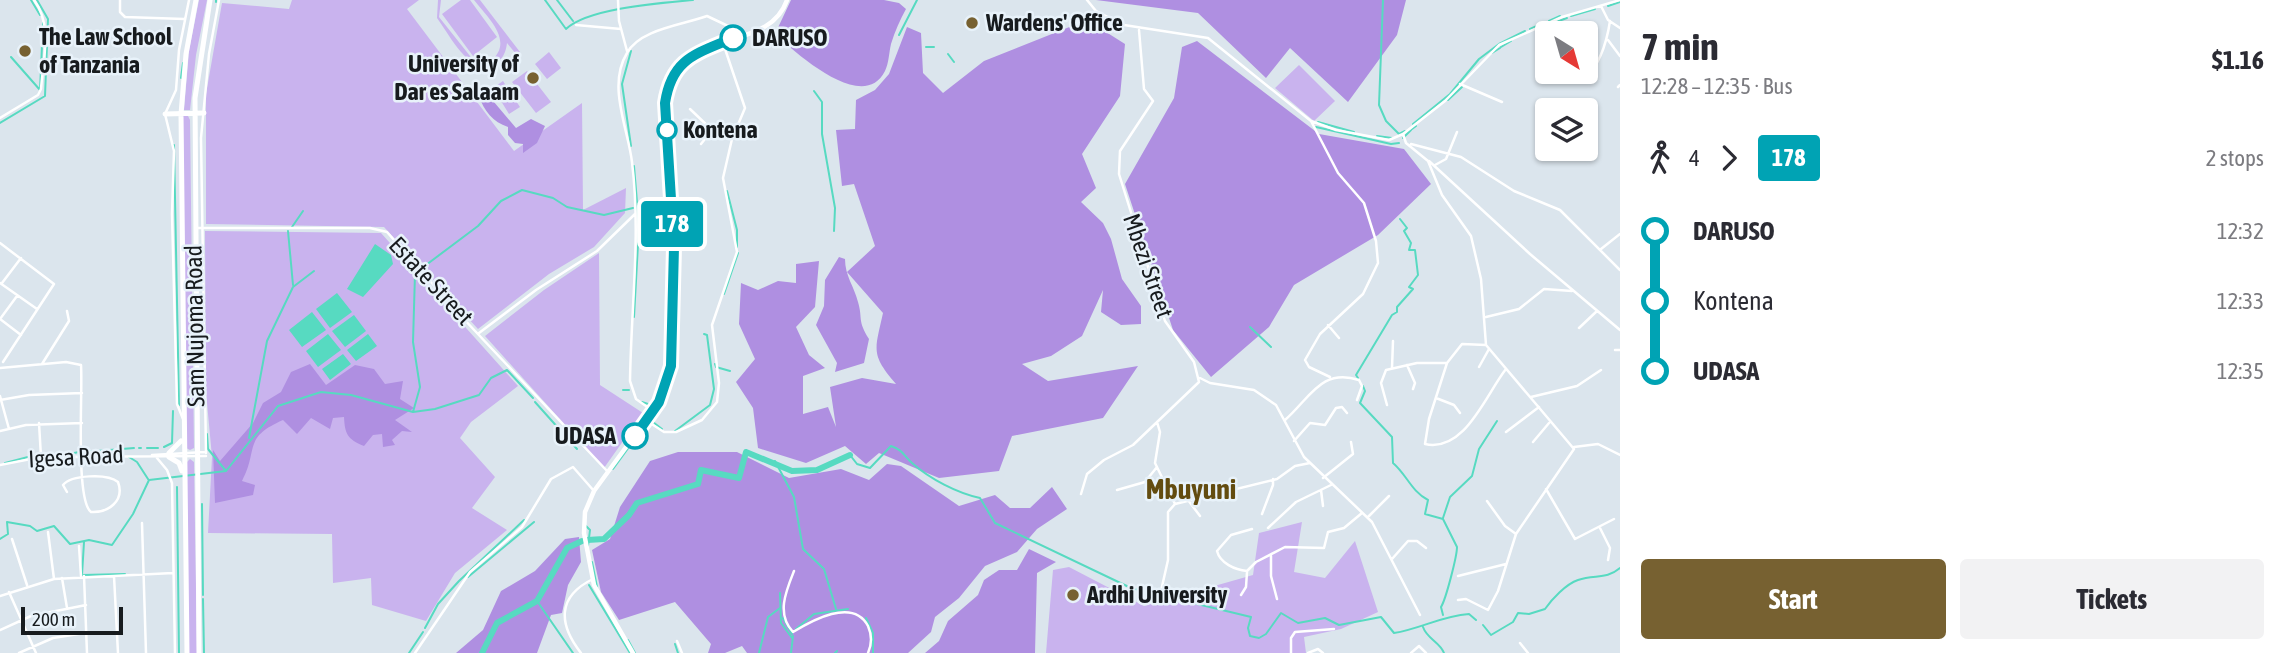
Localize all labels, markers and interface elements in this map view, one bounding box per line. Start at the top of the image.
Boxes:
place label: Wardens' Office [985,9,1123,36]
marker: Wardens' Office [964,15,980,31]
north arrow [1535,21,1598,84]
map controls [1535,21,1598,161]
place label: The Law School of Tanzania [39,23,173,78]
place label: DARUSO [752,24,827,51]
marker: DARUSO [720,25,746,51]
text: 7 min [1641,25,1719,68]
marker: The Law School of Tanzania [17,43,33,59]
text: $1.16 [2212,45,2264,75]
place label: University of Dar es Salaam [394,50,519,105]
marker: University of Dar es Salaam [525,70,541,86]
text: 12:28 – 12:35 · Bus [1641,73,1793,99]
button: layers [1535,98,1598,161]
place label: Kontena [683,116,758,143]
marker: Kontena [657,120,677,140]
icon: walk [1641,139,1679,177]
icon: forward [1710,139,1748,177]
text: 178 [1772,144,1806,171]
text: 4 [1689,145,1700,171]
text: 2 stops [2206,145,2264,171]
line badge: 178 [632,201,712,247]
text: 178 [655,210,689,237]
street label: Mbezi Street [1118,210,1179,322]
text: DARUSO [1693,216,1775,246]
text: 12:32 [2217,218,2264,244]
street label: Estate Street [384,231,479,330]
street label: Sam Nujoma Road [180,245,209,407]
text: Kontena [1693,286,1774,316]
text: 12:33 [2217,288,2264,314]
text: UDASA [1693,356,1759,386]
text: 12:35 [2217,358,2264,384]
place label: UDASA [555,422,616,449]
marker: UDASA [622,423,648,449]
street label: Igesa Road [28,441,124,472]
district label: Mbuyuni [1146,473,1236,505]
button: Start [1641,559,1946,639]
button: Tickets [1960,559,2264,639]
place label: Ardhi University [1086,581,1228,608]
marker: Ardhi University [1065,587,1081,603]
scale bar [21,604,122,636]
text: 200 m [32,608,75,630]

